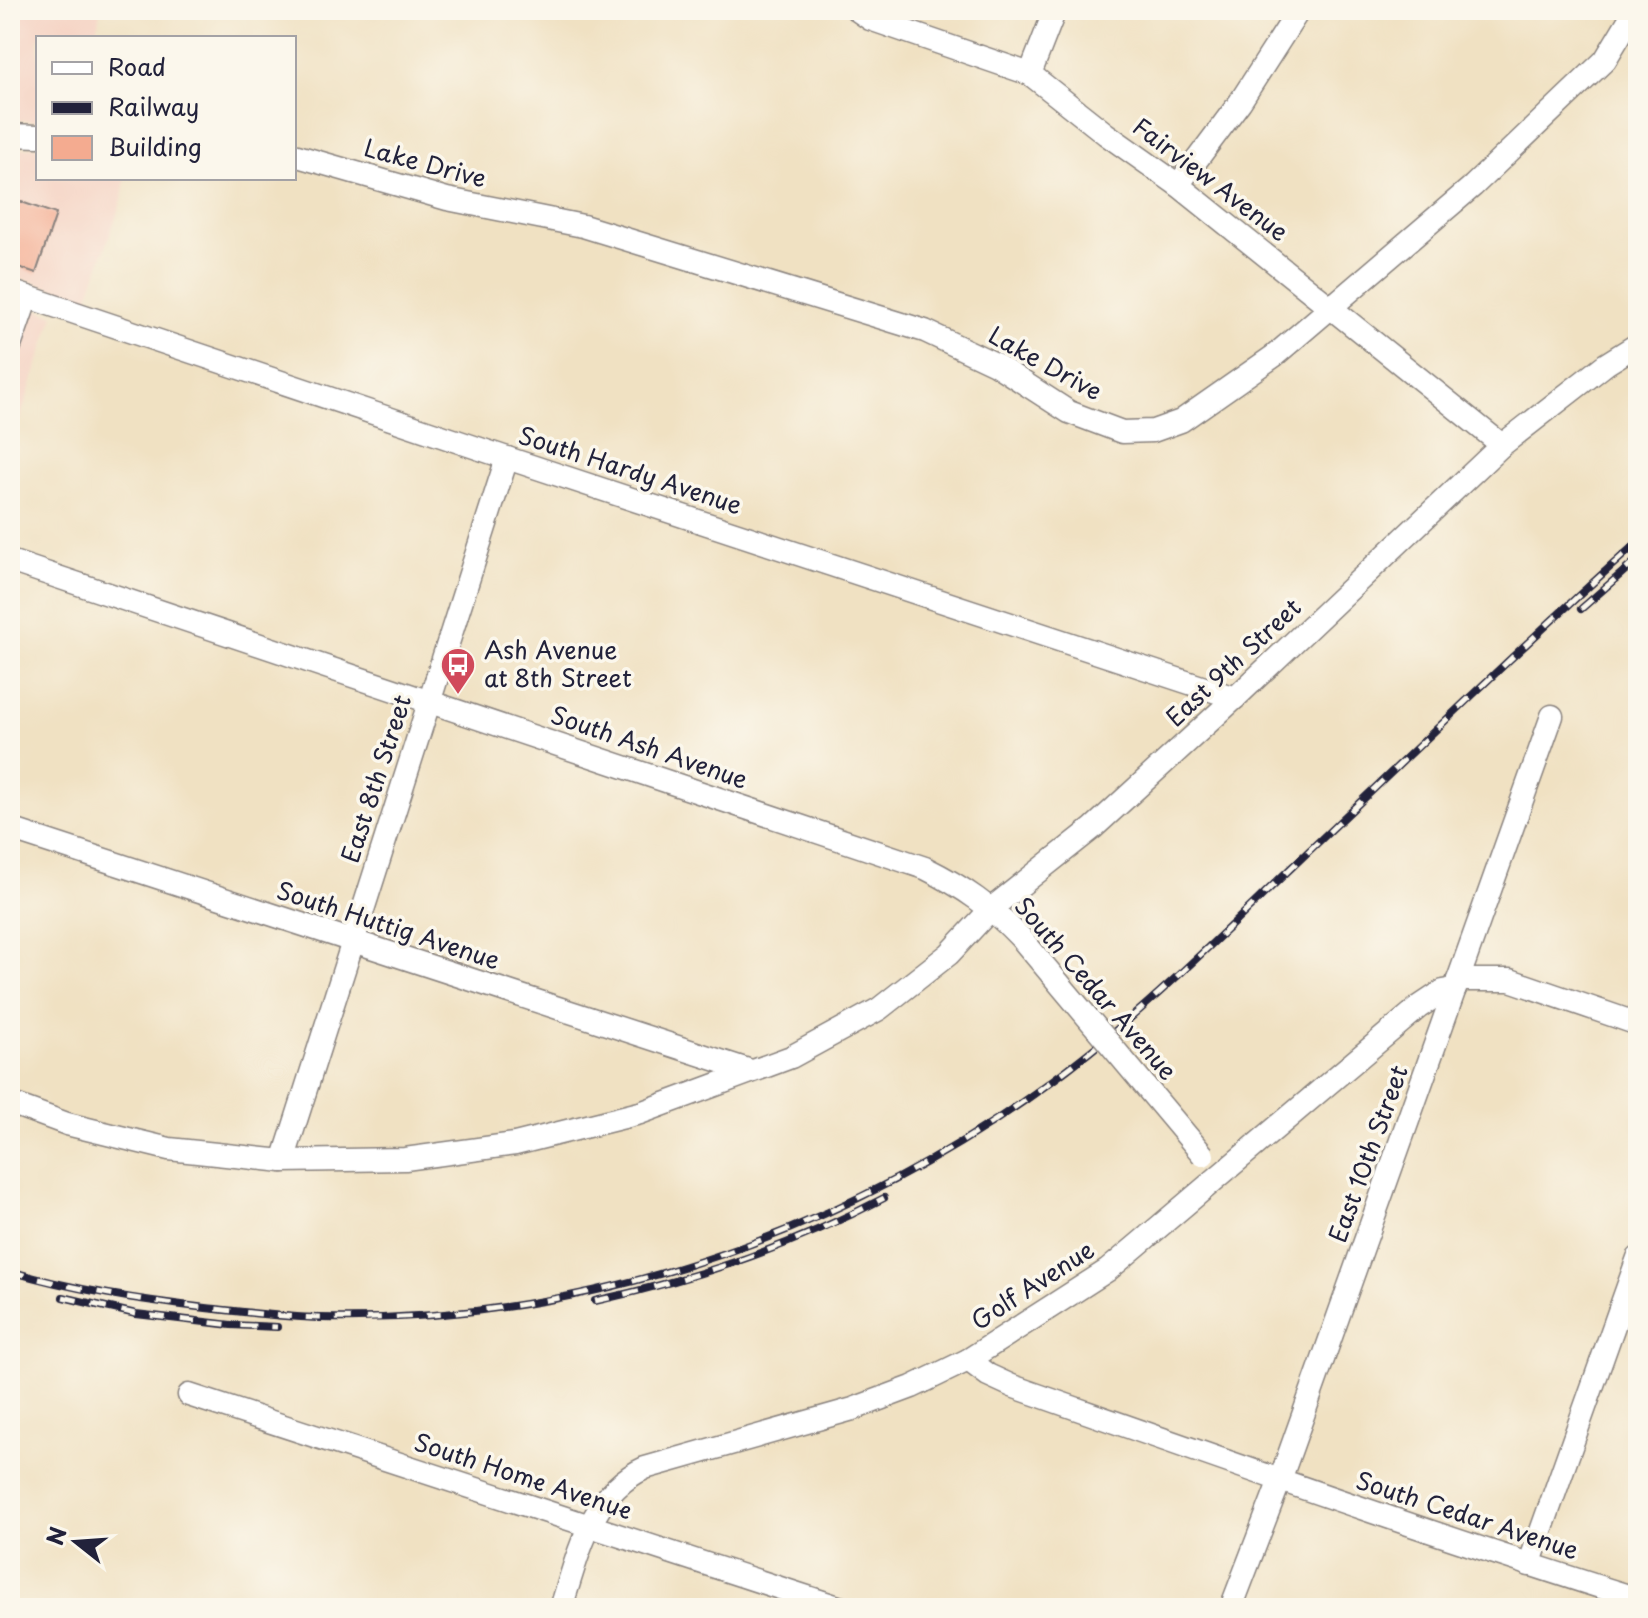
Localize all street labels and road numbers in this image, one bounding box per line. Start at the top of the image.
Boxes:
street label: Fairview Avenue [1126,108,1296,249]
street label: Lake Drive [361,129,491,196]
street label: Lake Drive [983,316,1109,408]
street label: South Hardy Avenue [514,416,747,522]
street label: East 9th Street [1157,589,1309,734]
street label: East 8th Street [331,690,419,867]
street label: South Ash Avenue [546,696,753,797]
street label: South Huttig Avenue [272,871,505,977]
street label: South Cedar Avenue [1007,888,1186,1087]
street label: East 10th Street [1318,1059,1416,1247]
street label: Golf Avenue [963,1231,1101,1338]
street label: South Home Avenue [410,1423,637,1527]
street label: South Cedar Avenue [1352,1461,1583,1567]

